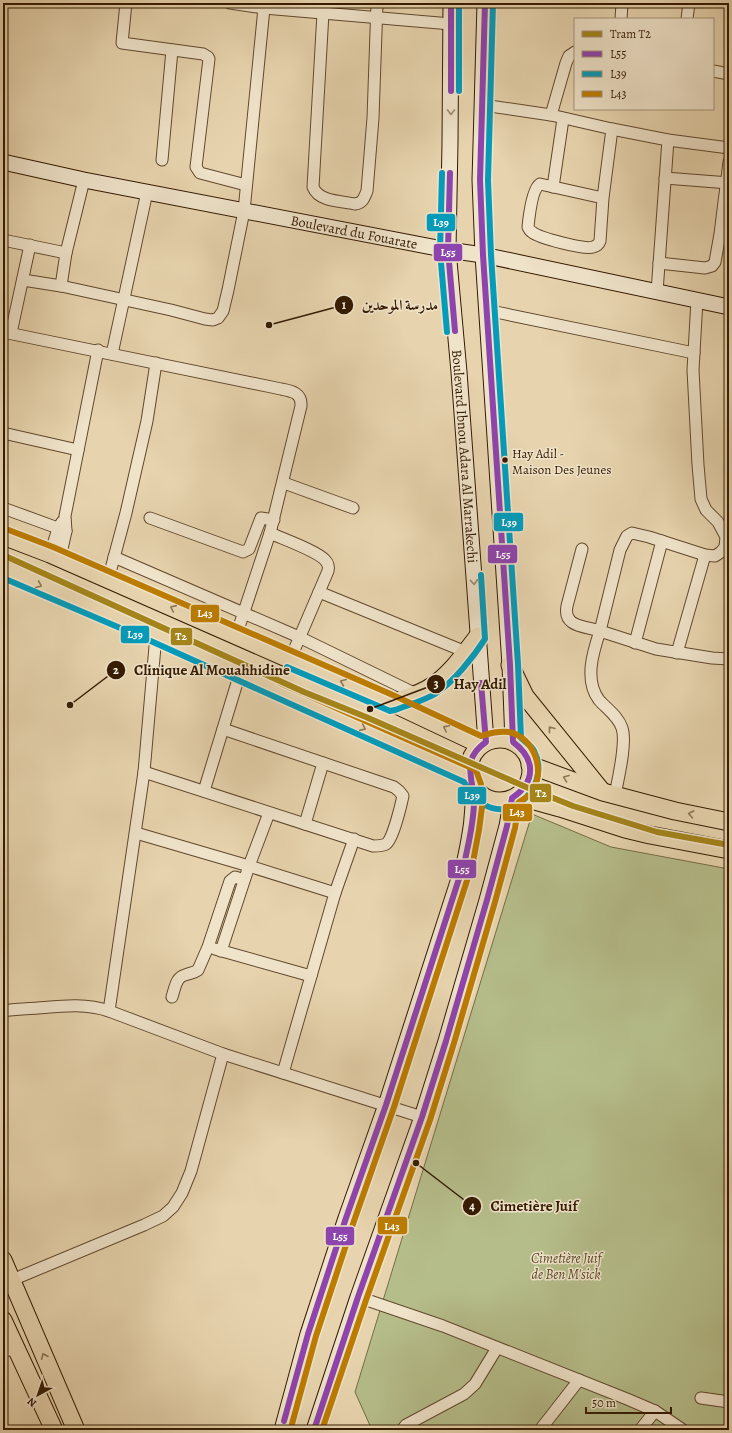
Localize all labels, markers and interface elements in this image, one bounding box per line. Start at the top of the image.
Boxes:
legend [574,18,714,110]
text: Tram T2 [610,26,651,42]
text: L55 [610,46,626,62]
text: L39 [610,66,627,82]
text: L43 [610,86,627,102]
one-way arrow [447,109,455,115]
street label: Boulevard du Fouarate [289,210,419,253]
line badge: L39 [426,213,456,232]
text: L39 [433,215,449,230]
line badge: L55 [433,243,463,262]
text: L55 [440,245,456,260]
callout: مدرسة الموحدين [334,291,446,318]
text: مدرسة الموحدين [362,295,438,315]
text: 1 [342,297,347,313]
street label: Boulevard Ibnou Adara Al Marrakechi [448,349,482,564]
place label: Hay Adil - Maison Des Jeunes [512,445,612,478]
marker: Hay Adil - Maison Des Jeunes [500,455,510,465]
line badge: L39 [493,512,524,532]
text: L39 [501,515,517,530]
line badge: L55 [487,544,518,564]
text: L55 [495,547,511,562]
one-way arrow [469,579,478,585]
one-way arrow [35,580,42,588]
line badge: L43 [190,604,220,623]
one-way arrow [169,605,177,613]
text: L43 [197,606,213,621]
line badge: L39 [120,625,150,644]
text: L39 [127,627,143,642]
line badge: T2 [170,627,193,646]
text: T2 [175,629,187,644]
callout: Clinique Al Mouahhidine [106,656,298,683]
text: Clinique Al Mouahhidine [134,660,290,680]
text: 2 [113,662,119,678]
callout: Hay Adil [426,670,515,697]
text: Hay Adil [453,674,507,694]
text: 3 [433,676,439,692]
one-way arrow [340,679,348,687]
one-way arrow [358,723,366,731]
one-way arrow [443,725,451,733]
one-way arrow [549,727,556,734]
one-way arrow [563,775,570,783]
line badge: T2 [529,783,552,803]
line badge: L39 [457,786,487,805]
text: T2 [535,786,547,801]
text: L39 [464,788,480,803]
line badge: L43 [502,803,533,822]
text: L43 [509,805,525,820]
one-way arrow [688,810,694,819]
line badge: L55 [447,859,477,879]
text: L55 [454,862,470,877]
callout: Cimetière Juif [462,1193,585,1220]
text: Cimetière Juif [490,1196,579,1216]
text: 4 [469,1198,475,1214]
line badge: L43 [377,1216,408,1235]
text: L43 [384,1219,400,1234]
line badge: L55 [325,1226,355,1246]
text: L55 [332,1229,348,1244]
park label: Cimetière Juif de Ben M'sick [531,1249,604,1284]
one-way arrow [41,1352,49,1359]
north arrow [18,1375,58,1415]
scale bar [586,1389,671,1415]
text: N [24,1394,40,1411]
text: 50 m [592,1395,616,1411]

